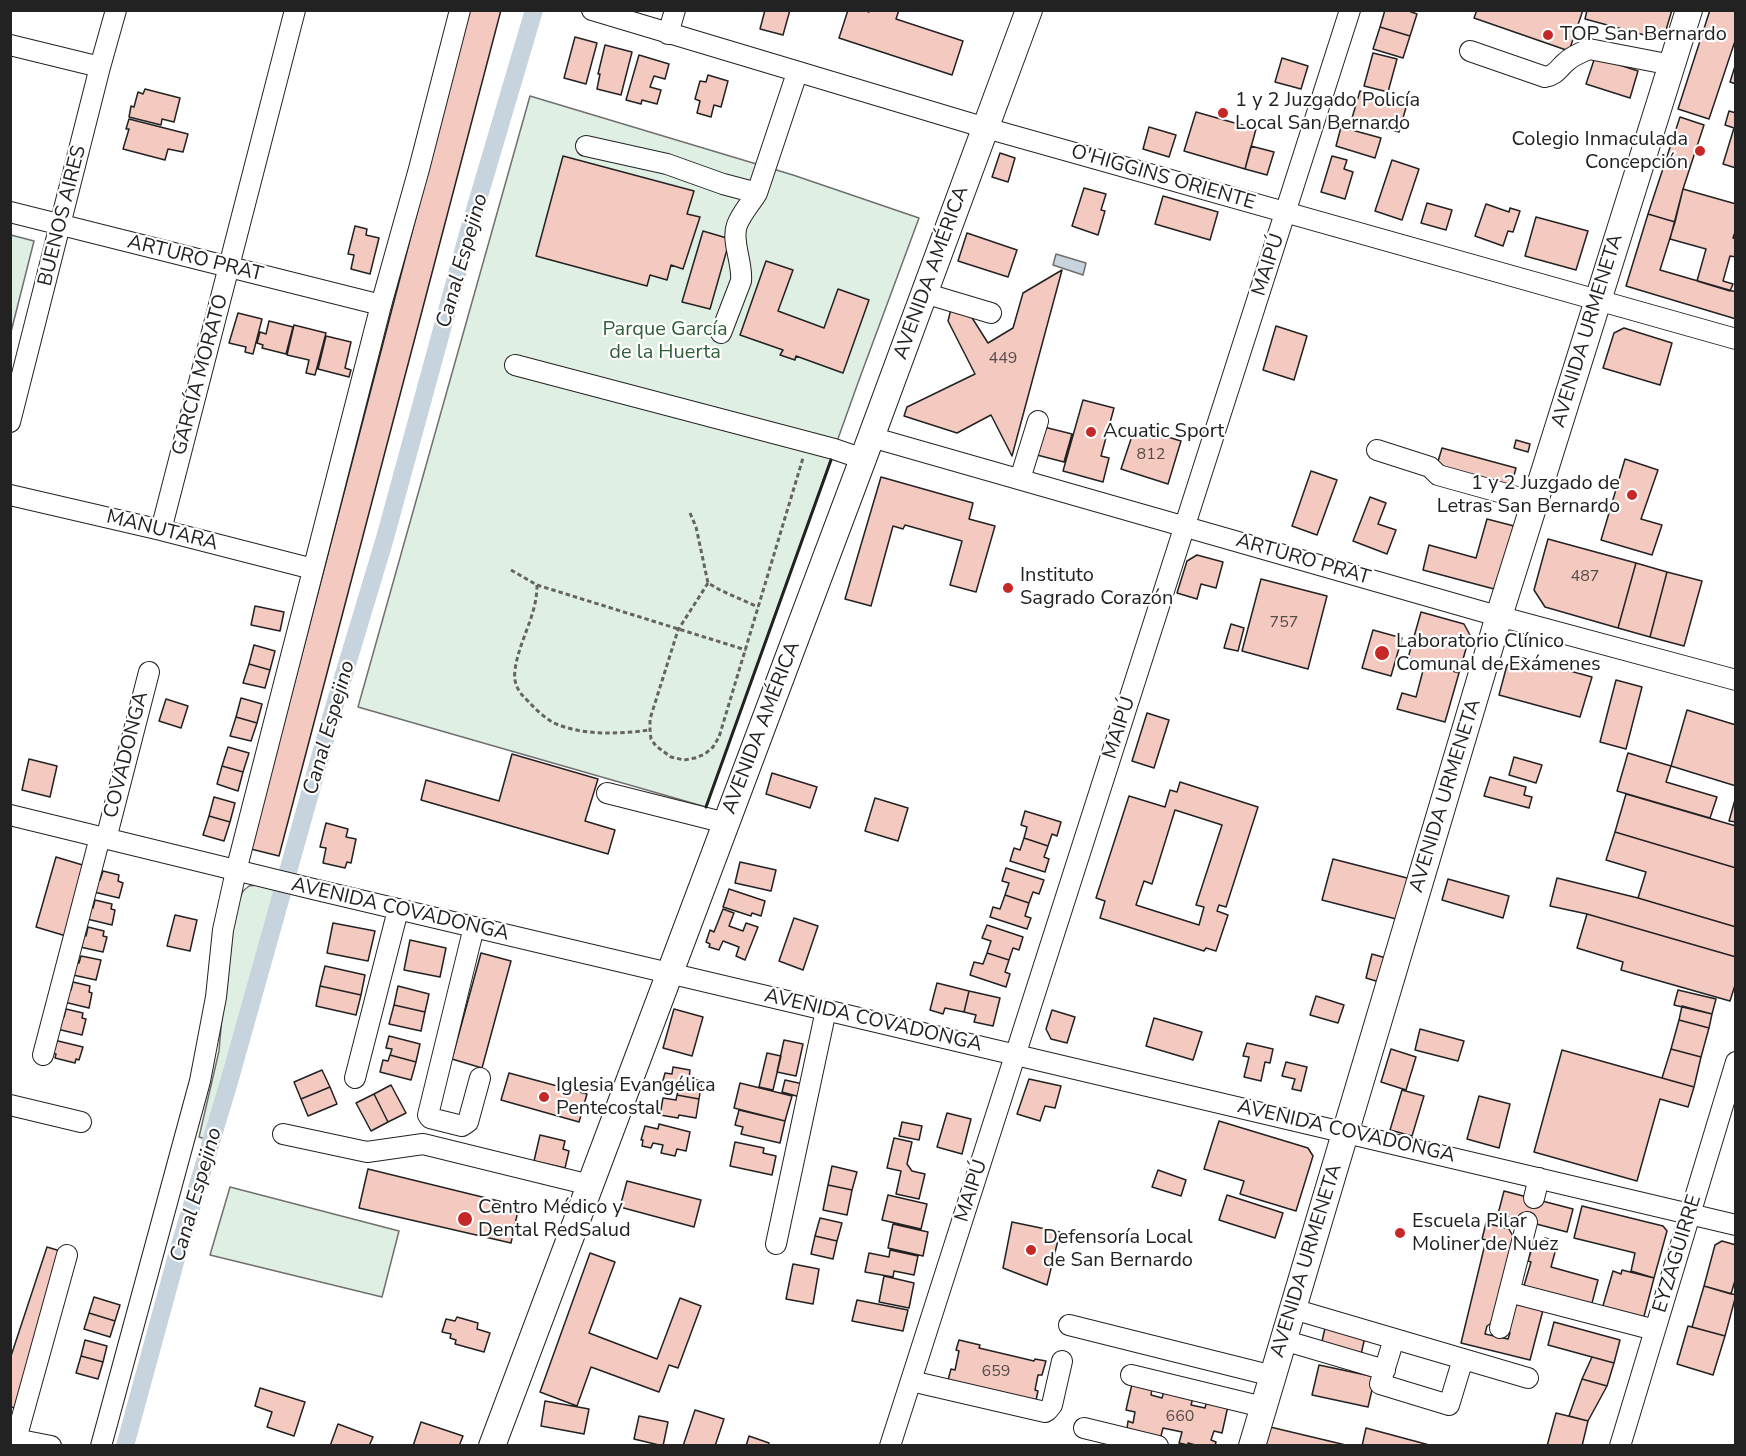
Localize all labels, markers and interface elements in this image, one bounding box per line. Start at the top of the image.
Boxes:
place label: TOP San Bernardo [1560,23,1727,47]
marker: TOP San Bernardo [1541,28,1555,42]
place label: 1 y 2 Juzgado Policía Local San Bernardo [1235,89,1420,136]
marker: 1 y 2 Juzgado Policía Local San Bernardo [1216,106,1230,120]
place label: Colegio Inmaculada Concepción [1512,128,1688,175]
street label: O'HIGGINS ORIENTE [1068,140,1258,216]
street label: BUENOS AIRES [34,143,92,289]
marker: Colegio Inmaculada Concepción [1693,144,1707,158]
street label: AVENIDA AMÉRICA [889,183,975,363]
water label: Canal Espejino [432,191,494,331]
street label: ARTURO PRAT [125,231,265,287]
street label: MAIPÚ [1248,231,1290,299]
street label: AVENIDA URMENETA [1547,231,1629,431]
street label: GARCÍA MORATO [168,292,234,458]
park label: Parque García de la Huerta [602,318,728,365]
house number: 449 [989,349,1017,369]
place label: Acuatic Sport [1103,420,1224,444]
marker: Acuatic Sport [1084,425,1098,439]
house number: 812 [1137,445,1165,465]
place label: 1 y 2 Juzgado de Letras San Bernardo [1437,472,1620,519]
marker: 1 y 2 Juzgado de Letras San Bernardo [1625,488,1639,502]
street label: MANUTARA [104,506,220,556]
street label: ARTURO PRAT [1233,529,1373,591]
place label: Instituto Sagrado Corazón [1020,564,1173,611]
house number: 487 [1571,567,1599,587]
marker: Instituto Sagrado Corazón [1001,581,1015,595]
house number: 757 [1270,613,1298,633]
place label: Laboratorio Clínico Comunal de Exámenes [1396,630,1601,677]
street label: AVENIDA AMÉRICA [718,638,806,818]
marker: Laboratorio Clínico Comunal de Exámenes [1373,644,1391,662]
water label: Canal Espejino [299,658,361,798]
street label: COVADONGA [100,689,154,821]
street label: MAIPÚ [1099,694,1141,762]
street label: AVENIDA URMENETA [1405,696,1487,896]
street label: AVENIDA COVADONGA [289,873,511,947]
street label: AVENIDA COVADONGA [762,984,984,1058]
place label: Iglesia Evangélica Pentecostal [556,1074,716,1121]
marker: Iglesia Evangélica Pentecostal [537,1090,551,1104]
street label: AVENIDA COVADONGA [1235,1095,1457,1169]
water label: Canal Espejino [166,1125,228,1265]
street label: MAIPÚ [951,1157,993,1225]
street label: AVENIDA URMENETA [1266,1161,1348,1361]
street label: EYZAGUIRRE [1649,1192,1707,1316]
place label: Centro Médico y Dental RedSalud [478,1196,631,1243]
marker: Centro Médico y Dental RedSalud [456,1210,474,1228]
place label: Escuela Pilar Moliner de Nuez [1412,1210,1558,1257]
place label: Defensoría Local de San Bernardo [1043,1226,1193,1273]
marker: Escuela Pilar Moliner de Nuez [1393,1226,1407,1240]
marker: Defensoría Local de San Bernardo [1024,1243,1038,1257]
house number: 659 [982,1362,1010,1382]
house number: 660 [1166,1407,1194,1427]

